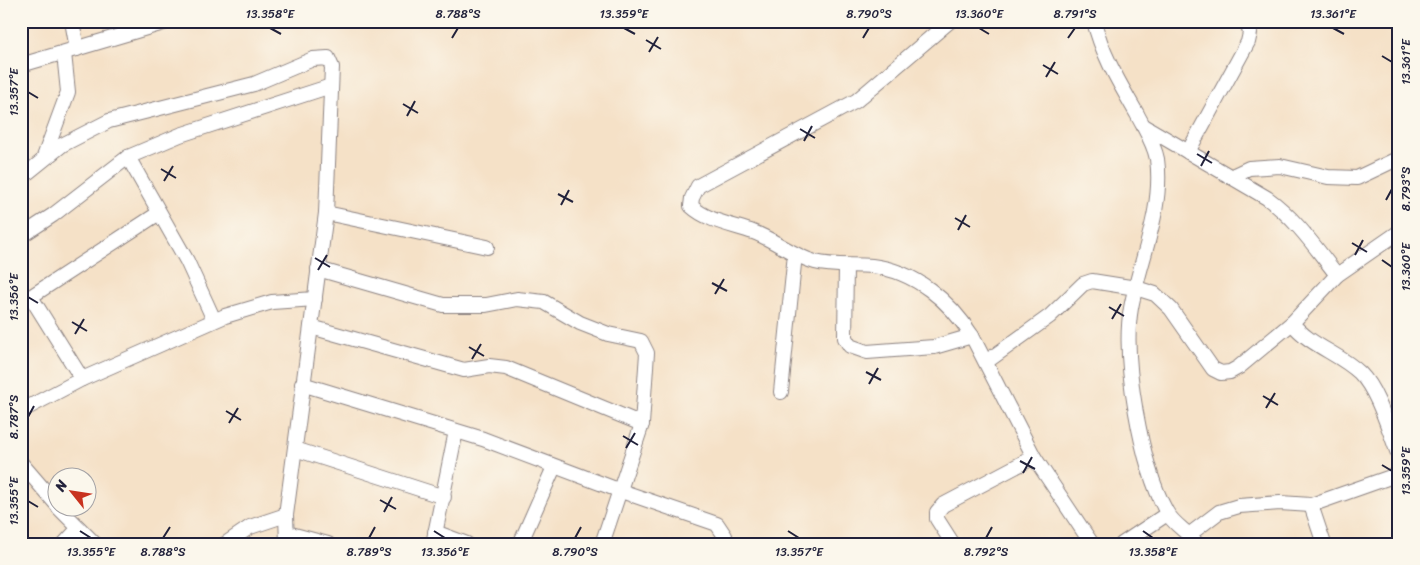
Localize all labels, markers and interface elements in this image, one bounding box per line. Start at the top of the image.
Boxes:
text: 13.358°E [246,3,295,25]
text: 8.788°S [436,3,481,25]
text: 13.359°E [600,3,650,25]
text: 8.790°S [846,3,892,25]
text: 13.360°E [955,3,1004,25]
text: 8.791°S [1054,3,1097,25]
text: 13.361°E [1310,3,1357,25]
text: 13.361°E [1395,38,1417,85]
text: 13.357°E [3,67,25,116]
text: 8.793°S [1395,166,1417,211]
text: 13.360°E [1395,242,1417,291]
text: 13.356°E [3,272,25,321]
text: 8.787°S [3,394,25,439]
text: 13.359°E [1395,445,1417,495]
north arrow [48,468,98,518]
text: 13.355°E [3,475,25,525]
text: N [47,475,75,497]
text: 13.355°E [67,541,117,563]
text: 8.788°S [141,541,186,563]
text: 8.789°S [347,541,392,563]
text: 13.356°E [421,541,470,563]
text: 8.790°S [552,541,598,563]
text: 13.357°E [775,541,824,563]
text: 8.792°S [964,541,1009,563]
text: 13.358°E [1129,541,1178,563]

